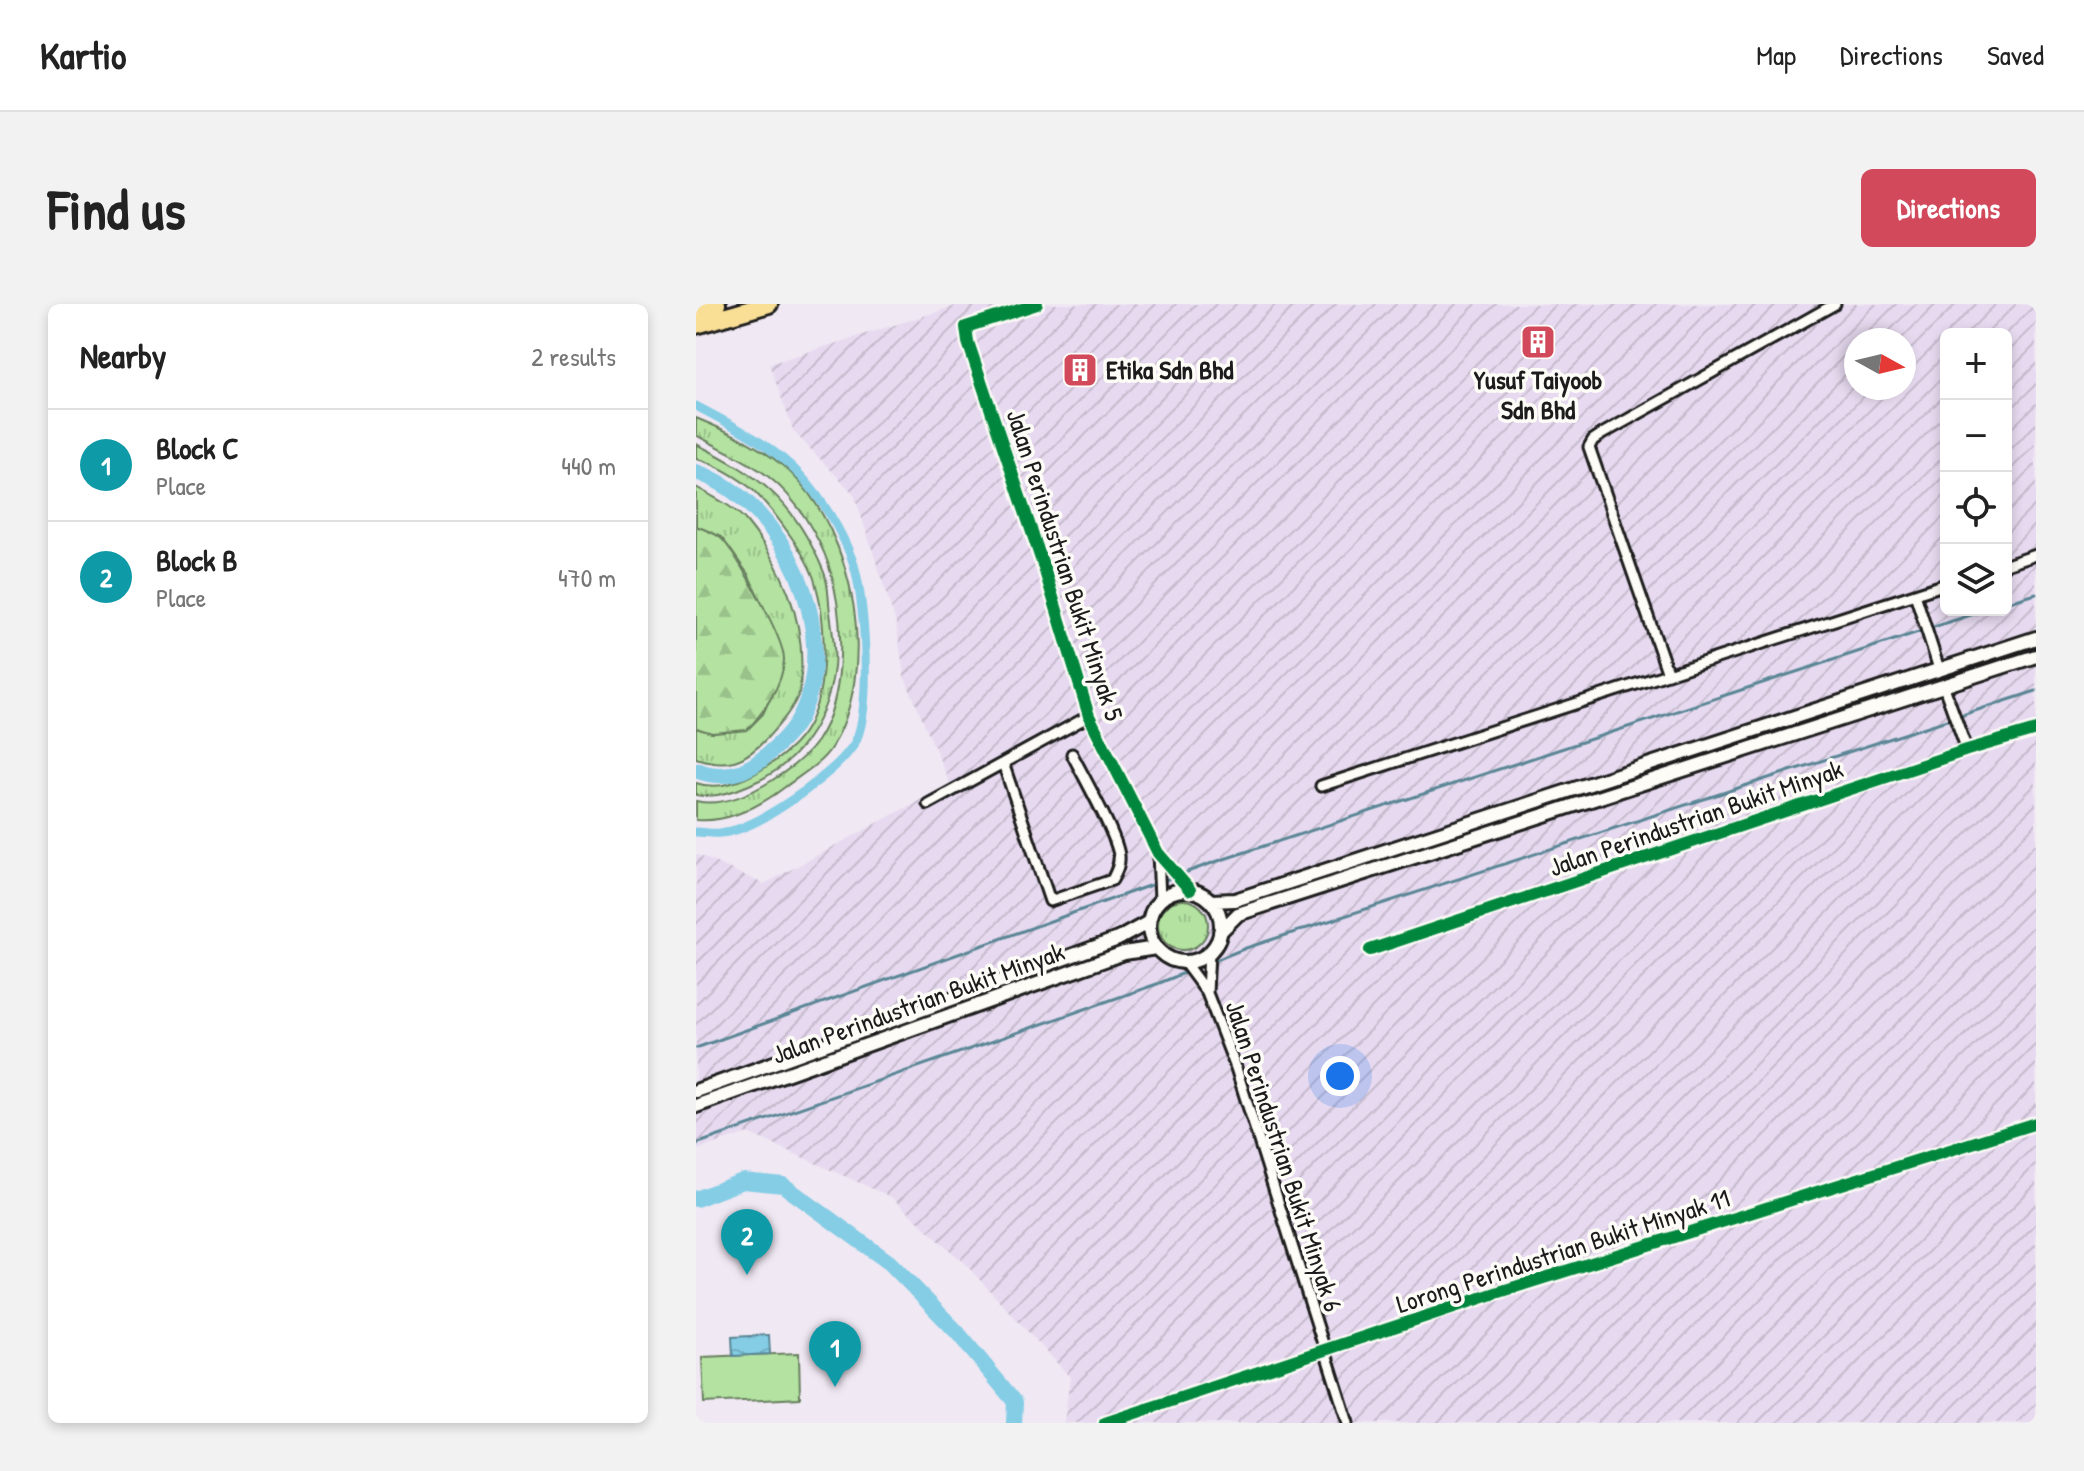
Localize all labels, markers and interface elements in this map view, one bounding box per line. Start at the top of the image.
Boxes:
text: Kartio [40,29,126,81]
text: Map [1756,36,1796,74]
text: Directions [1840,36,1943,74]
text: Saved [1987,36,2044,74]
button: Directions [1861,169,2036,247]
text: Find us [48,171,186,246]
building icon: Yusuf Taiyoob Sdn Bhd [1519,323,1557,361]
north arrow [1844,328,1916,400]
map controls [1940,328,2012,616]
button: + [1940,328,2012,400]
text: Nearby [80,333,166,379]
text: 2 results [531,339,616,374]
building icon: Etika Sdn Bhd [1061,351,1099,389]
place label: Etika Sdn Bhd [1106,352,1234,387]
place label: Yusuf Taiyoob Sdn Bhd [1474,362,1603,427]
button: − [1940,400,2012,472]
street label: Jalan Perindustrian Bukit Minyak 5 [999,405,1132,725]
text: Block C [156,428,239,468]
text: 1 [101,448,111,483]
text: 440 m [561,448,616,483]
text: Place [156,468,206,503]
button: locate [1940,472,2012,544]
text: Block B [156,540,237,580]
button: layers [1940,544,2012,616]
text: 2 [100,560,112,595]
text: 470 m [558,560,616,595]
text: Place [156,580,206,615]
street label: Jalan Perindustrian Bukit Minyak [1544,751,1848,884]
street label: Jalan Perindustrian Bukit Minyak [767,933,1069,1072]
street label: Jalan Perindustrian Bukit Minyak 6 [1218,996,1351,1316]
your location [1320,1056,1360,1096]
street label: Lorong Perindustrian Bukit Minyak 11 [1392,1180,1734,1321]
pin: 2 [721,1209,773,1275]
pin: 1 [809,1321,861,1387]

